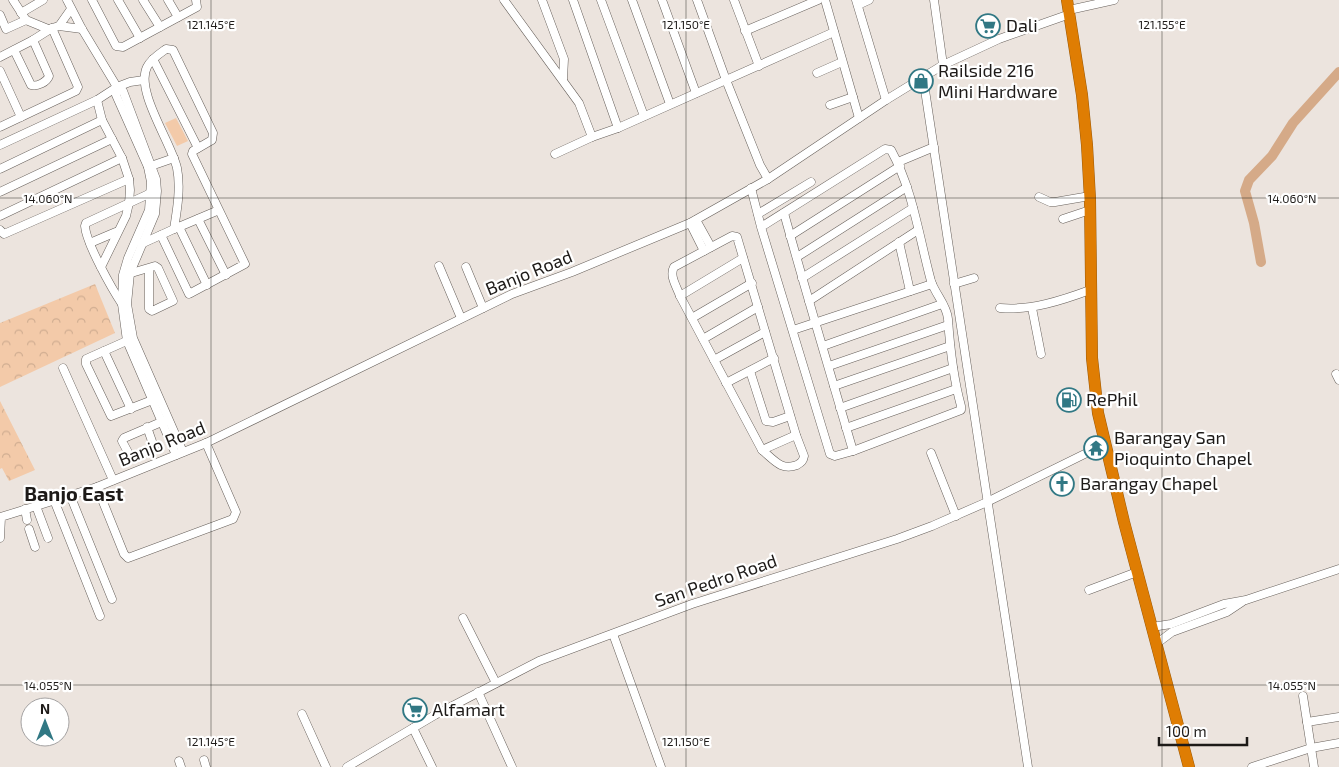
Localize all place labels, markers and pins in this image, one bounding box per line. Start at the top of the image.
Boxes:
supermarket icon: Dali [975,13,1001,39]
place label: Dali [1006,14,1038,36]
place label: Railside 216 Mini Hardware [938,59,1058,102]
shop icon: Railside 216 Mini Hardware [908,68,934,94]
fuel station icon: RePhil [1056,387,1082,413]
place label: RePhil [1086,388,1138,410]
place label: Barangay San Pioquinto Chapel [1114,426,1253,469]
temple icon: Barangay San Pioquinto Chapel [1083,435,1109,461]
church icon: Barangay Chapel [1049,471,1075,497]
place label: Barangay Chapel [1080,472,1218,494]
supermarket icon: Alfamart [402,697,428,723]
place label: Alfamart [432,698,505,720]

